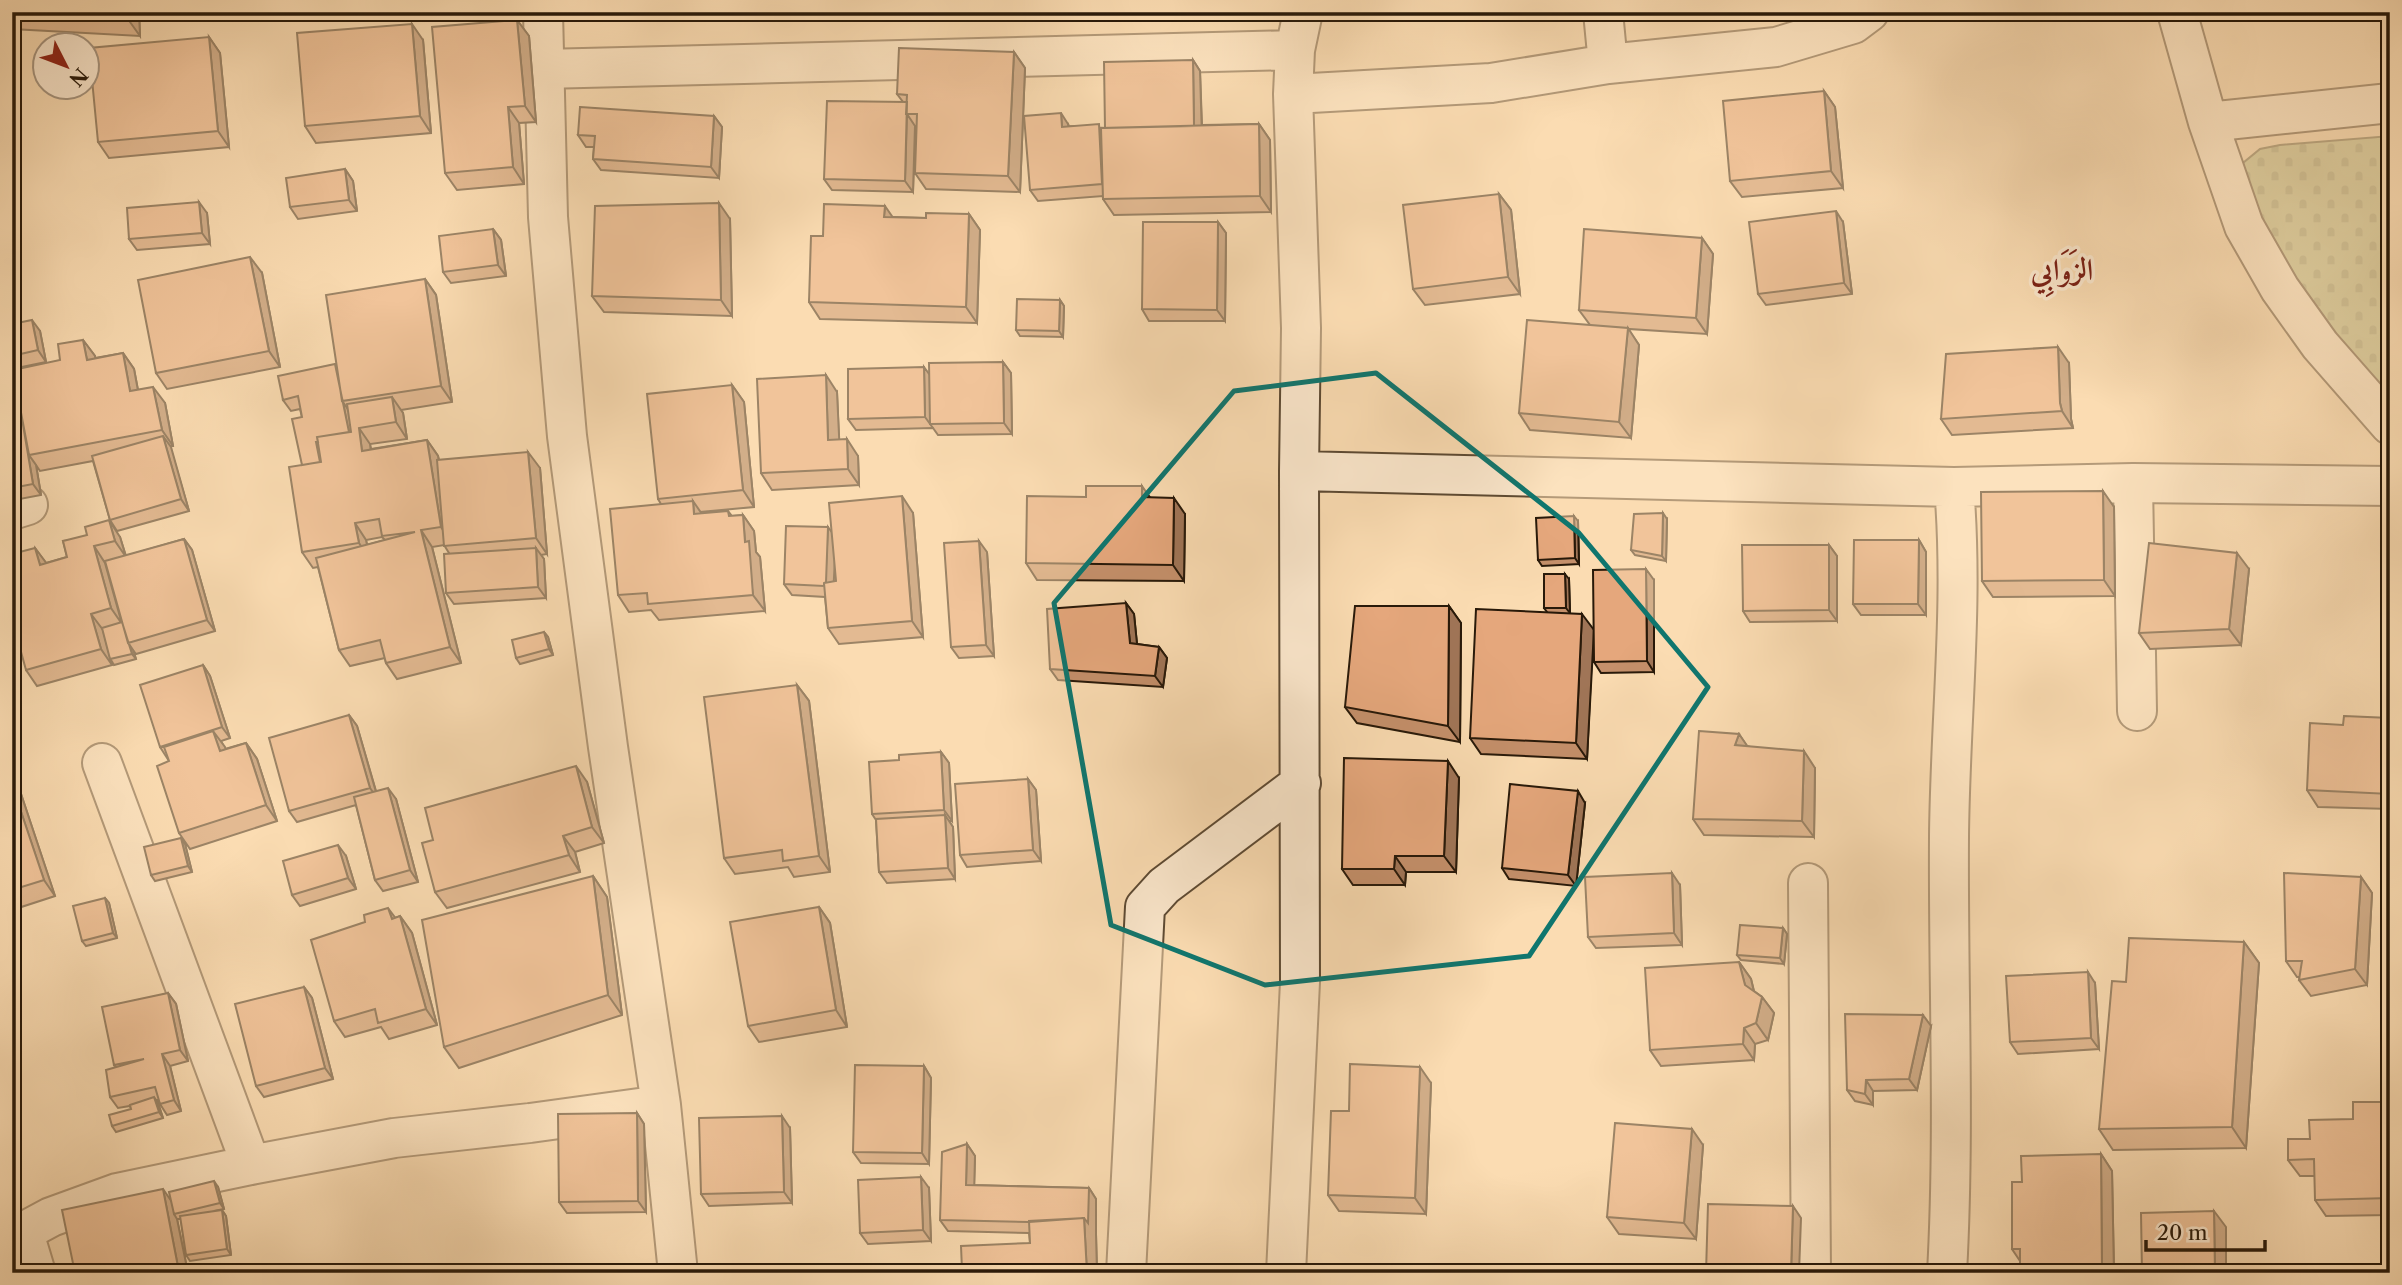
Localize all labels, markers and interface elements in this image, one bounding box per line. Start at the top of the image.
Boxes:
north arrow [32,32,102,102]
text: N [64,63,92,91]
district label: الزَوَابِي [2030,248,2093,297]
scale bar [2146,1208,2266,1252]
text: 20 m [2157,1220,2208,1245]

